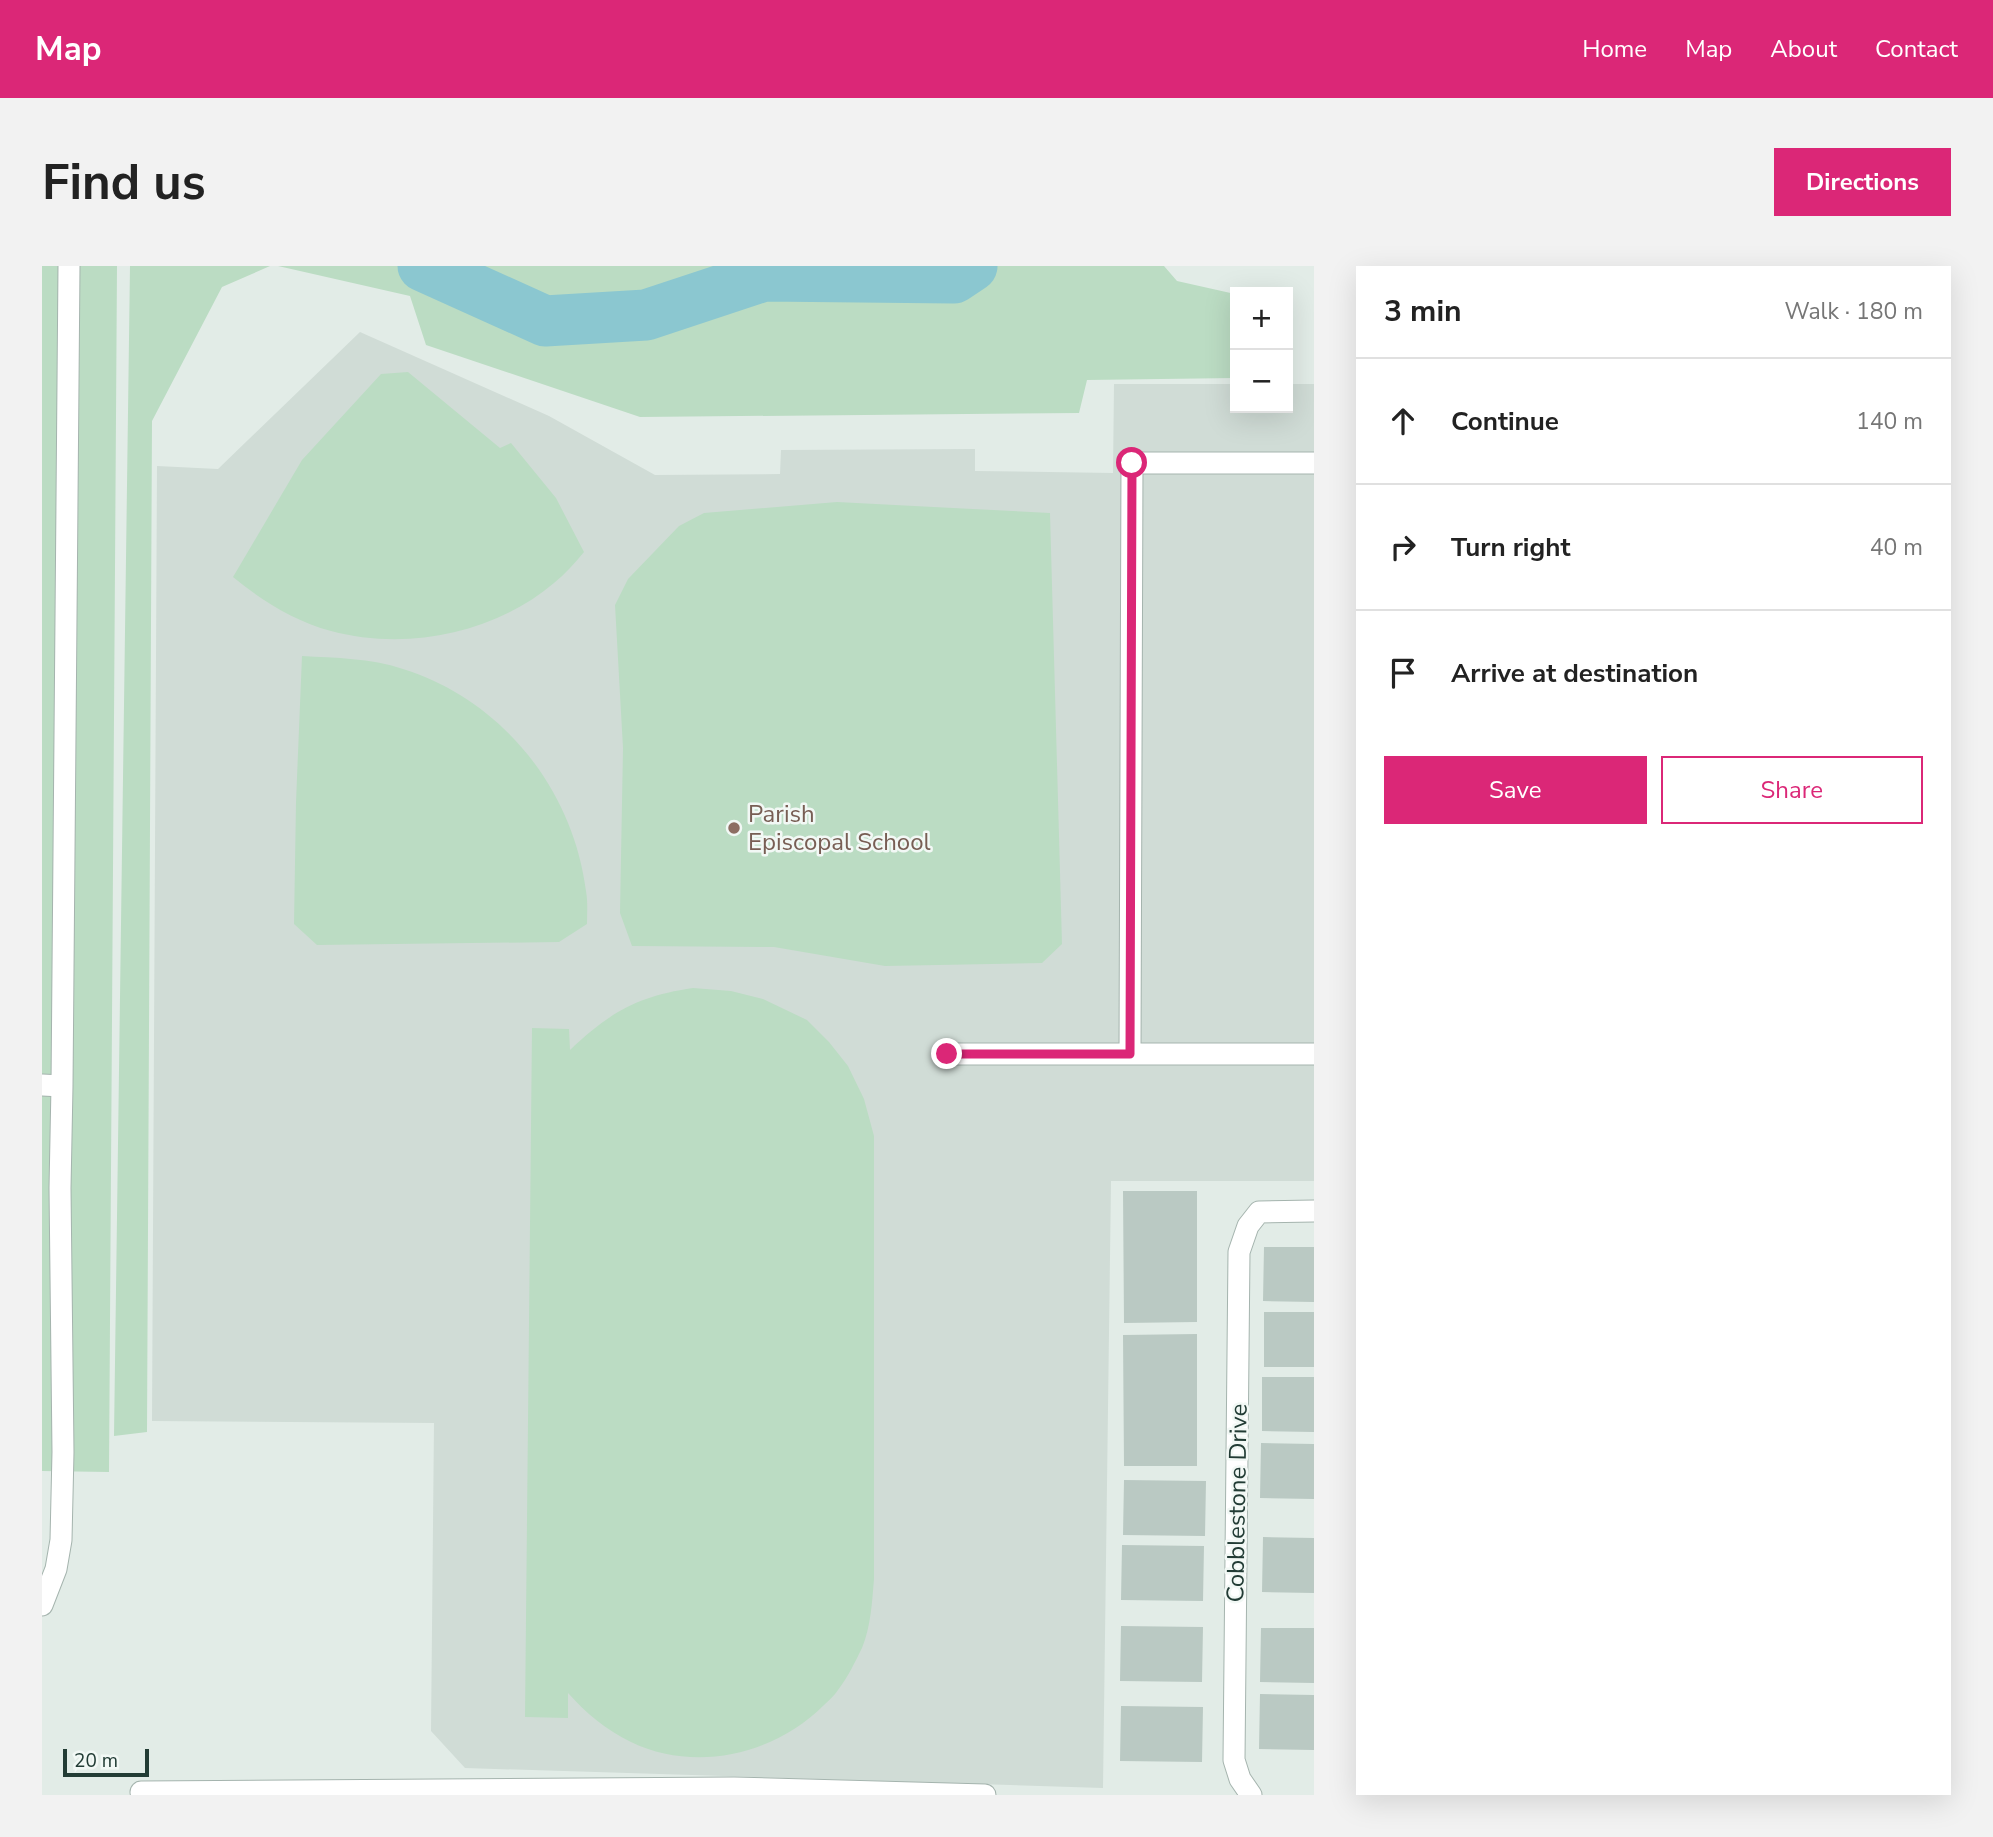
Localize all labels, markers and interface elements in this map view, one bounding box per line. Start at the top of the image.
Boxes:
text: Map [35,27,102,72]
text: Home [1582,33,1647,65]
text: Map [1685,33,1732,65]
text: About [1770,33,1837,65]
text: Contact [1875,33,1958,65]
button: Directions [1774,148,1951,216]
text: Find us [42,149,206,216]
map controls [1230,287,1293,413]
button: + [1230,287,1293,350]
text: 3 min [1384,291,1462,332]
text: Walk · 180 m [1784,296,1923,327]
button: − [1230,350,1293,413]
icon: ahead [1384,402,1422,440]
text: Continue [1451,404,1559,439]
text: 140 m [1856,406,1923,437]
route start [1116,447,1147,478]
icon: right [1384,528,1422,566]
text: Turn right [1451,530,1570,565]
text: 40 m [1870,532,1923,563]
icon: arrive [1384,654,1422,692]
text: Arrive at destination [1451,656,1698,691]
button: Save [1384,756,1647,824]
button: Share [1661,756,1923,824]
place label: Parish Episcopal School [748,798,931,858]
marker: Parish Episcopal School [726,820,742,836]
route end [931,1038,962,1069]
street label: Cobblestone Drive [1219,1403,1255,1603]
scale bar [63,1746,149,1778]
text: 20 m [74,1748,118,1774]

